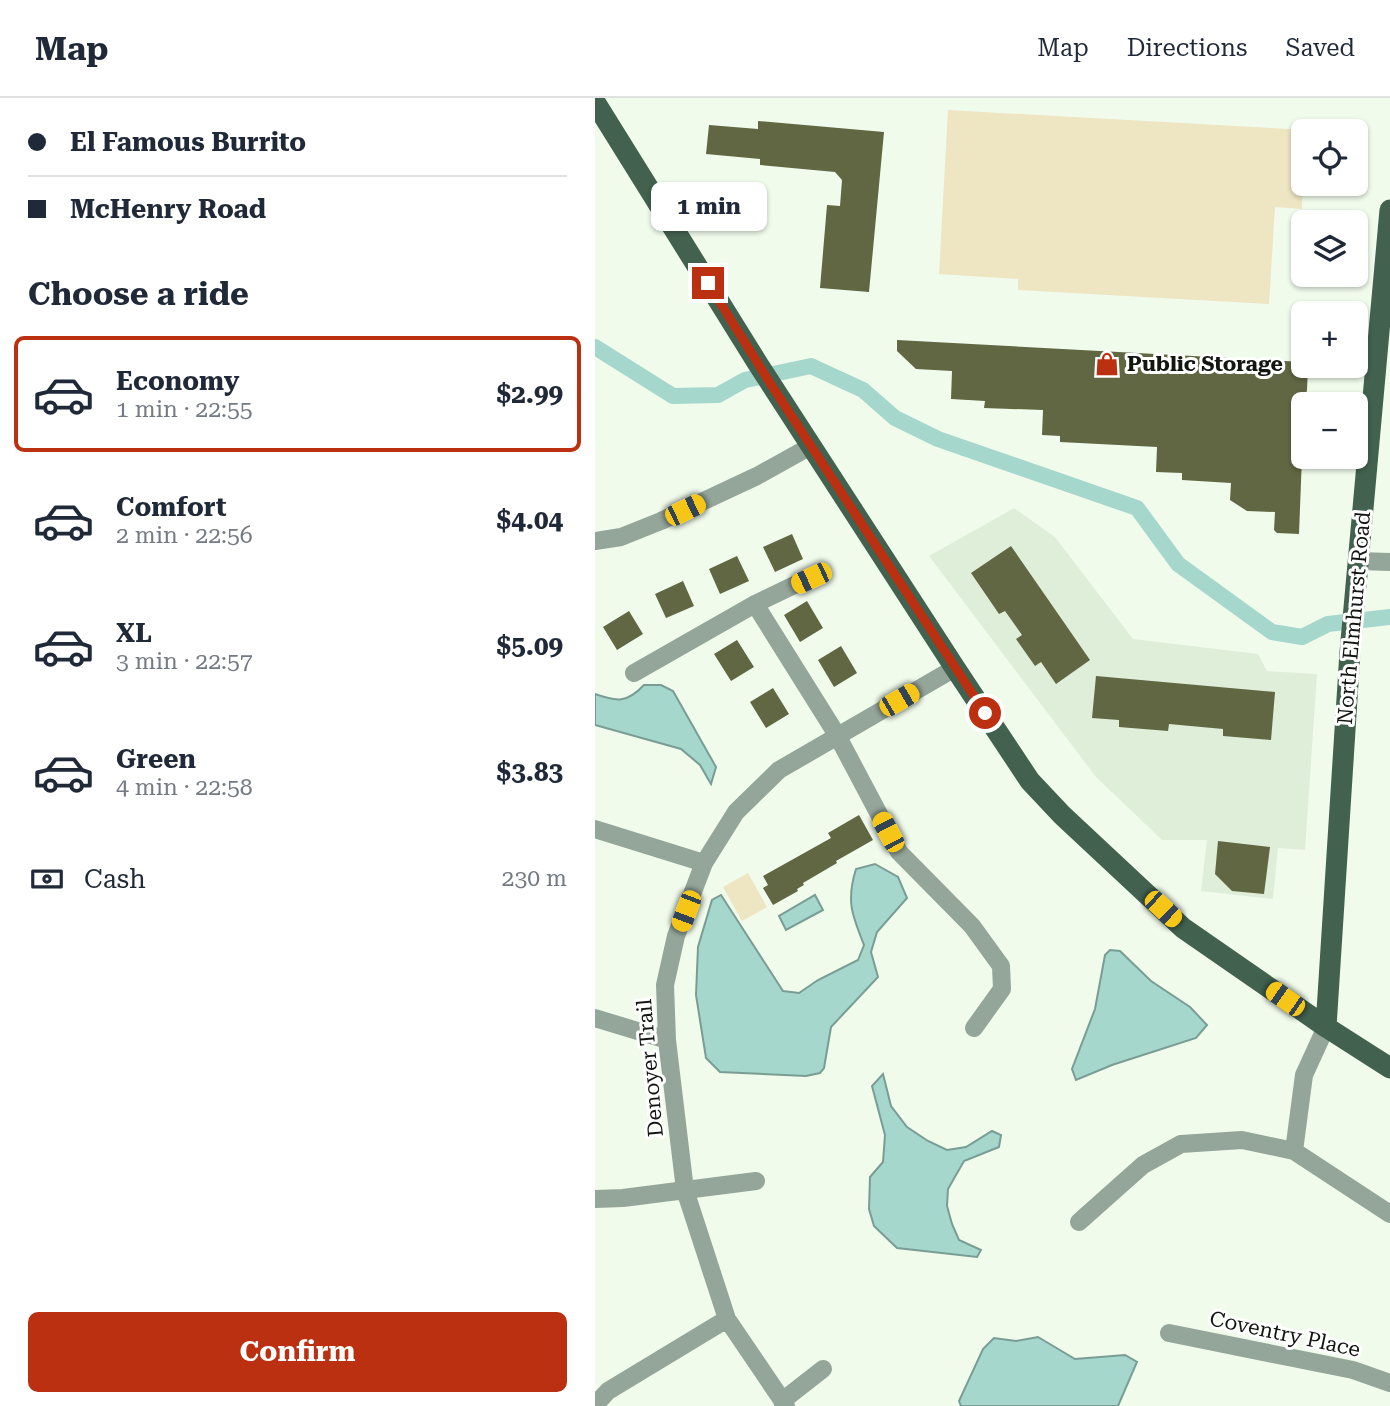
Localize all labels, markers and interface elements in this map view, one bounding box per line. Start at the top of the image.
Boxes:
text: Map [35,29,109,68]
text: Map [1037,34,1089,62]
text: Directions [1127,34,1247,62]
text: Saved [1285,34,1355,62]
map controls [1291,119,1368,469]
button: locate [1291,119,1368,196]
text: El Famous Burrito [70,127,306,157]
callout: 1 min [650,181,766,230]
text: 1 min [677,193,741,220]
text: McHenry Road [70,194,266,224]
button: layers [1291,210,1368,287]
route end [692,267,724,299]
text: Choose a ride [28,275,249,313]
button: + [1291,301,1368,378]
shop icon: Public Storage [1093,350,1121,378]
place label: Public Storage [1127,352,1283,376]
icon: car [32,363,95,426]
text: Economy [116,366,239,396]
text: $2.99 [497,379,563,409]
button: − [1291,392,1368,469]
text: 1 min · 22:55 [116,396,253,423]
icon: car [32,489,95,552]
car [662,491,709,529]
text: Comfort [116,492,226,522]
text: $4.04 [497,505,563,535]
street label: North Elmhurst Road [1333,510,1375,726]
text: 2 min · 22:56 [116,522,253,549]
car [788,560,835,596]
icon: car [32,615,95,678]
text: XL [116,618,152,648]
text: $5.09 [497,631,563,661]
text: 3 min · 22:57 [116,648,253,675]
car [876,680,923,720]
route start [969,697,1001,729]
icon: car [32,741,95,804]
text: Green [116,744,196,774]
text: $3.83 [497,757,563,787]
text: 4 min · 22:58 [116,774,253,801]
car [869,809,908,855]
icon: cash [28,860,66,898]
text: Cash [84,864,146,894]
text: 230 m [502,865,567,892]
car [1141,887,1186,931]
car [669,888,704,934]
car [1262,978,1309,1020]
street label: Denoyer Trail [632,998,668,1138]
street label: Coventry Place [1208,1306,1362,1362]
button: Confirm [28,1312,567,1392]

